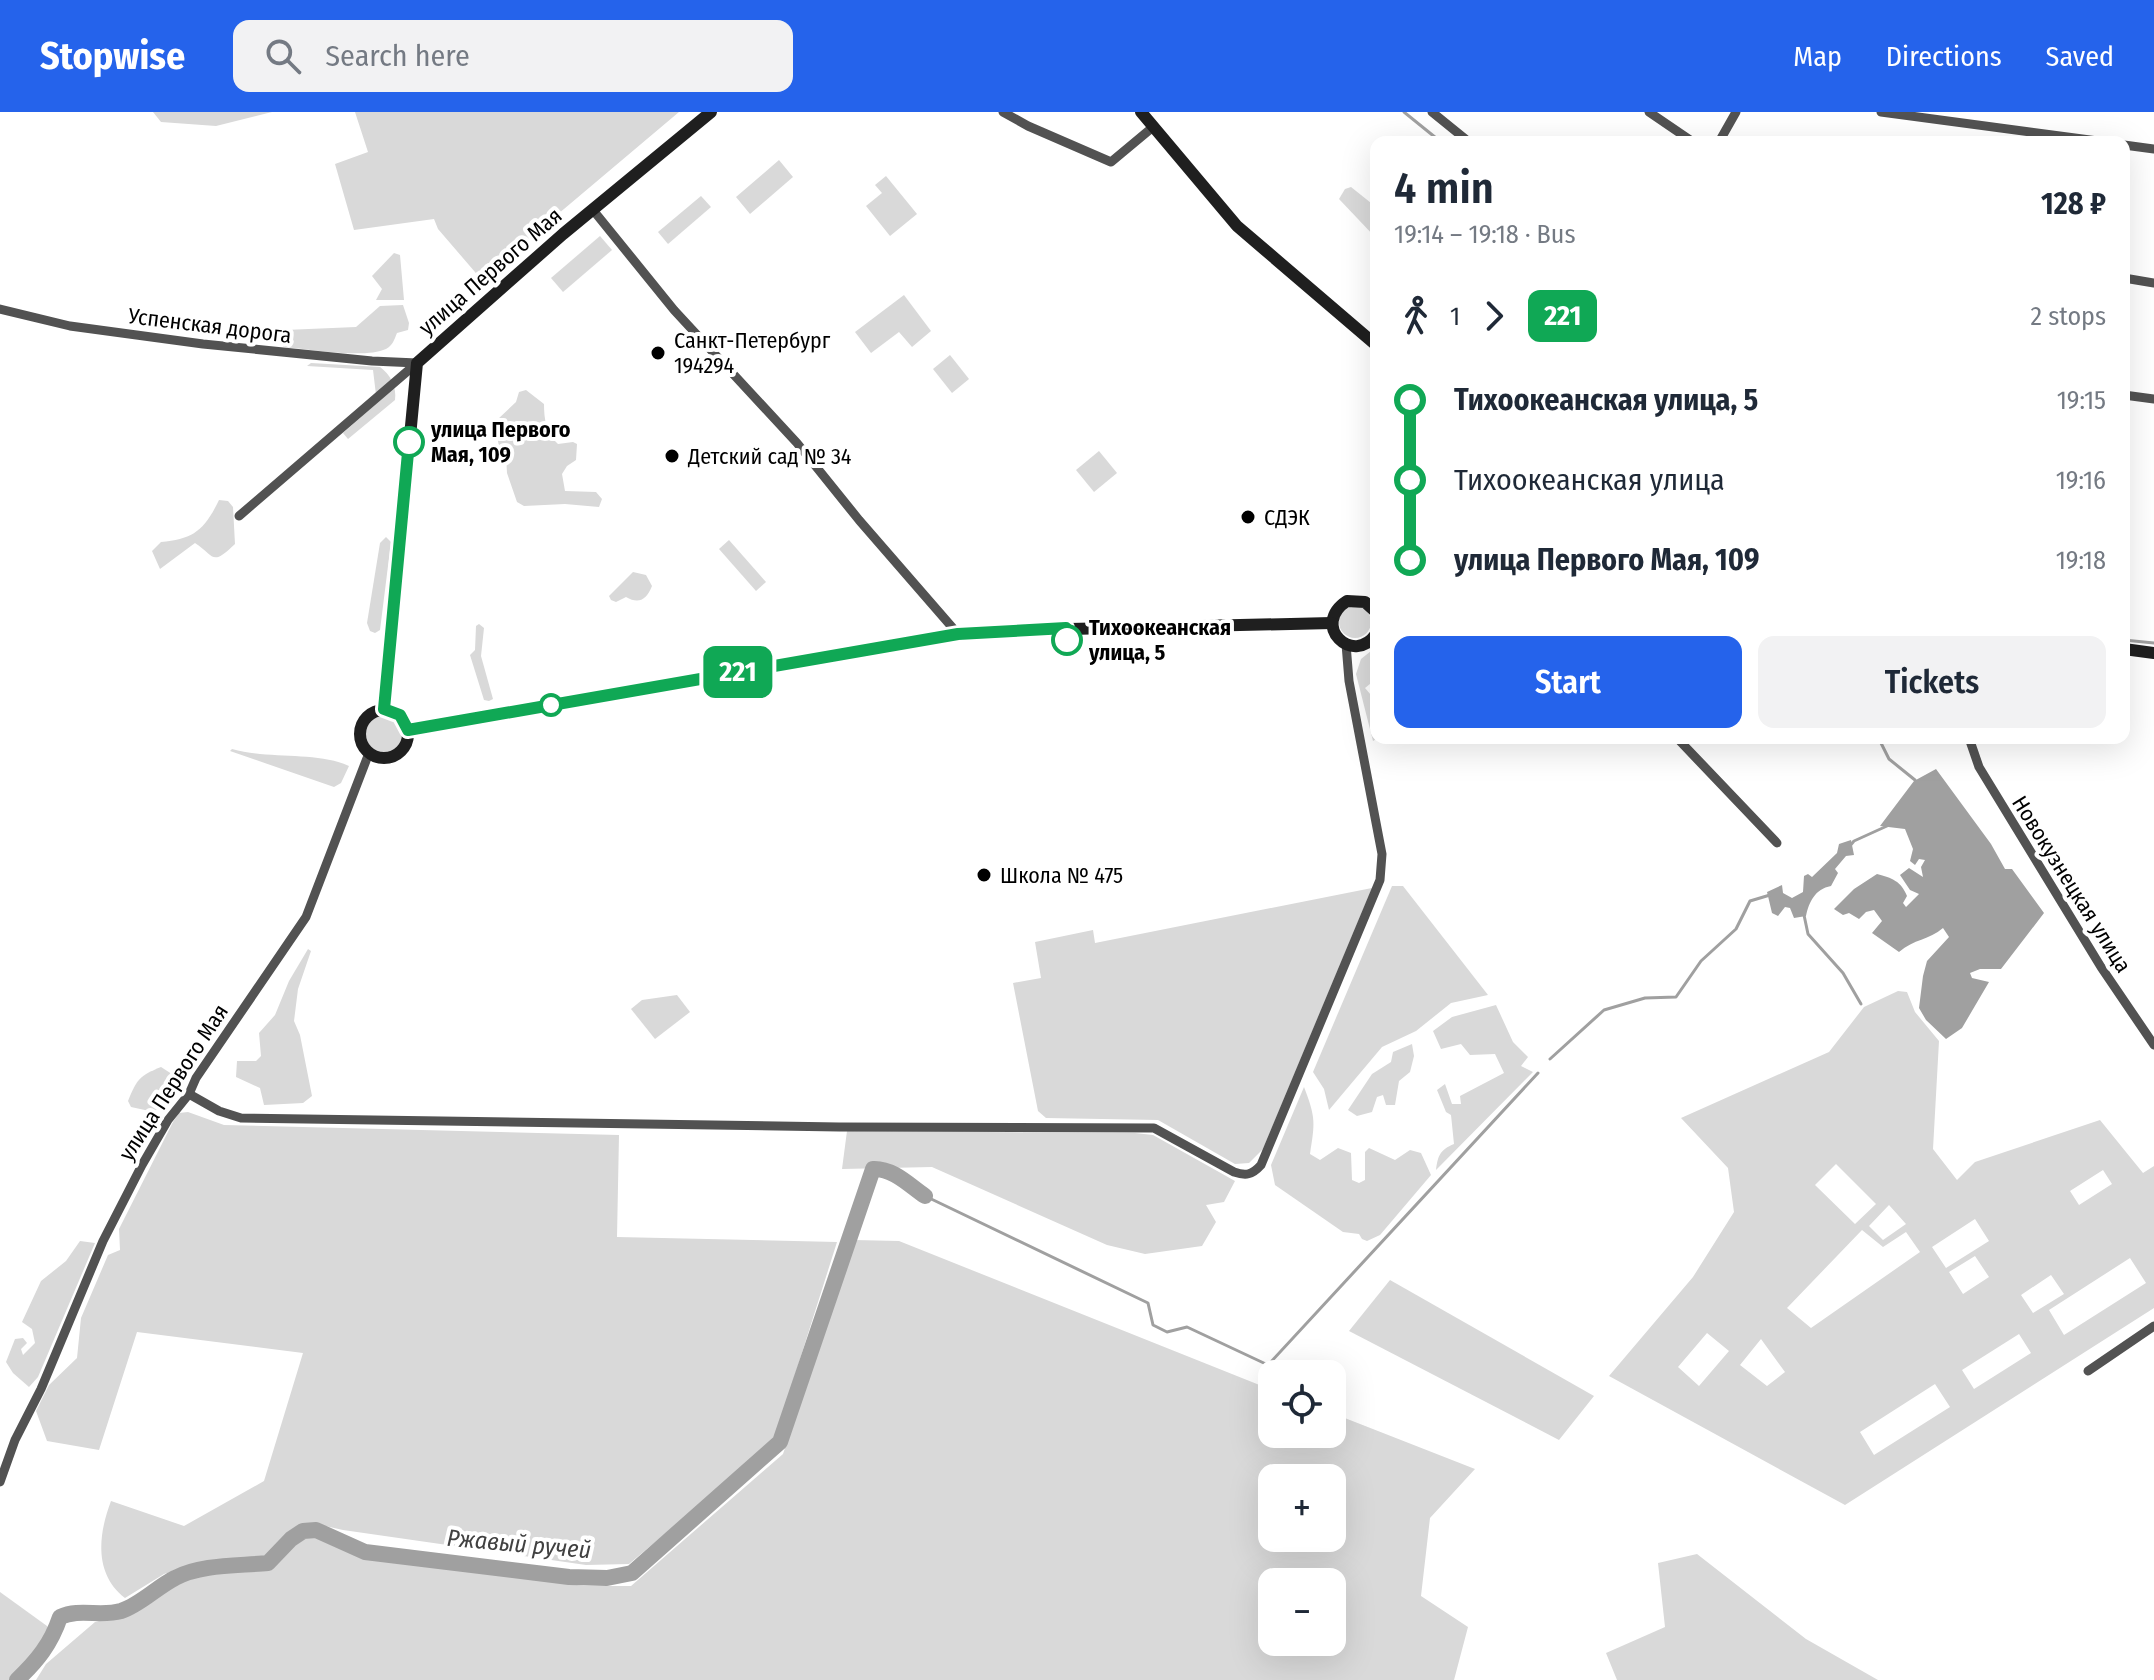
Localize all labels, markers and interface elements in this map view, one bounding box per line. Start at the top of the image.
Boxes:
search box [233,20,793,92]
text: Stopwise [40,33,185,79]
icon: search [261,34,305,78]
text: Search here [325,38,470,74]
text: Map [1793,40,1842,73]
text: Directions [1886,40,2002,73]
text: Saved [2046,40,2114,73]
text: 4 min [1394,162,1494,215]
text: 128 ₽ [2041,186,2106,222]
street label: улица Первого Мая [413,202,567,341]
text: 19:14 – 19:18 · Bus [1394,219,1576,250]
icon: walk [1394,294,1438,338]
icon: forward [1472,294,1516,338]
text: 221 [1544,299,1581,332]
text: 1 [1450,301,1460,332]
text: 2 stops [2031,301,2106,332]
street label: Успенская дорога [126,302,293,349]
place label: Санкт-Петербург 194294 [674,327,831,379]
marker: Санкт-Петербург 194294 [649,344,667,362]
text: Тихоокеанская улица, 5 [1454,382,1758,418]
text: 19:15 [2057,385,2106,416]
place label: улица Первого Мая, 109 [430,416,571,468]
marker: улица Первого Мая, 109 [394,427,424,457]
place label: Детский сад № 34 [687,443,852,470]
marker: Детский сад № 34 [663,447,681,465]
text: Тихоокеанская улица [1454,462,1725,498]
text: 19:16 [2056,465,2106,496]
place label: СДЭК [1264,504,1310,531]
marker: СДЭК [1239,508,1257,526]
text: улица Первого Мая, 109 [1454,542,1759,578]
text: 19:18 [2056,545,2106,576]
place label: Тихоокеанская улица, 5 [1088,614,1231,666]
marker: Тихоокеанская улица, 5 [1052,625,1082,655]
button: Start [1394,636,1742,728]
button: Tickets [1758,636,2106,728]
line badge: 221 [692,646,784,698]
text: 221 [719,655,757,688]
unlabelled marker [540,694,562,716]
street label: Новокузнецкая улица [2006,791,2137,978]
place label: Школа № 475 [1000,862,1123,889]
marker: Школа № 475 [975,866,993,884]
street label: улица Первого Мая [113,999,234,1165]
map controls [1258,1360,1346,1656]
button: locate [1258,1360,1346,1448]
button: + [1258,1464,1346,1552]
water label: Ржавый ручей [446,1524,592,1564]
button: − [1258,1568,1346,1656]

